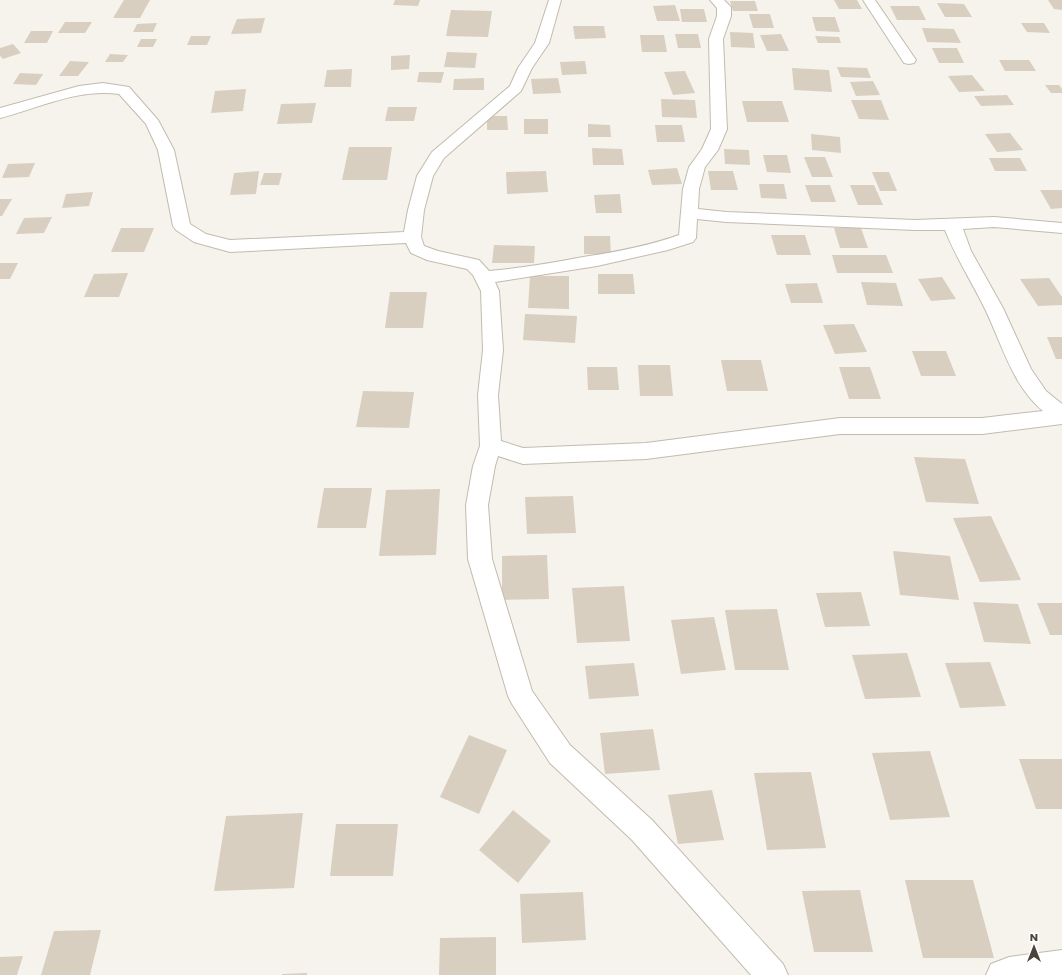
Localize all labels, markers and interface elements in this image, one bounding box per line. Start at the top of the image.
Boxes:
north arrow [1014,927,1054,967]
text: N [1030,929,1038,945]

